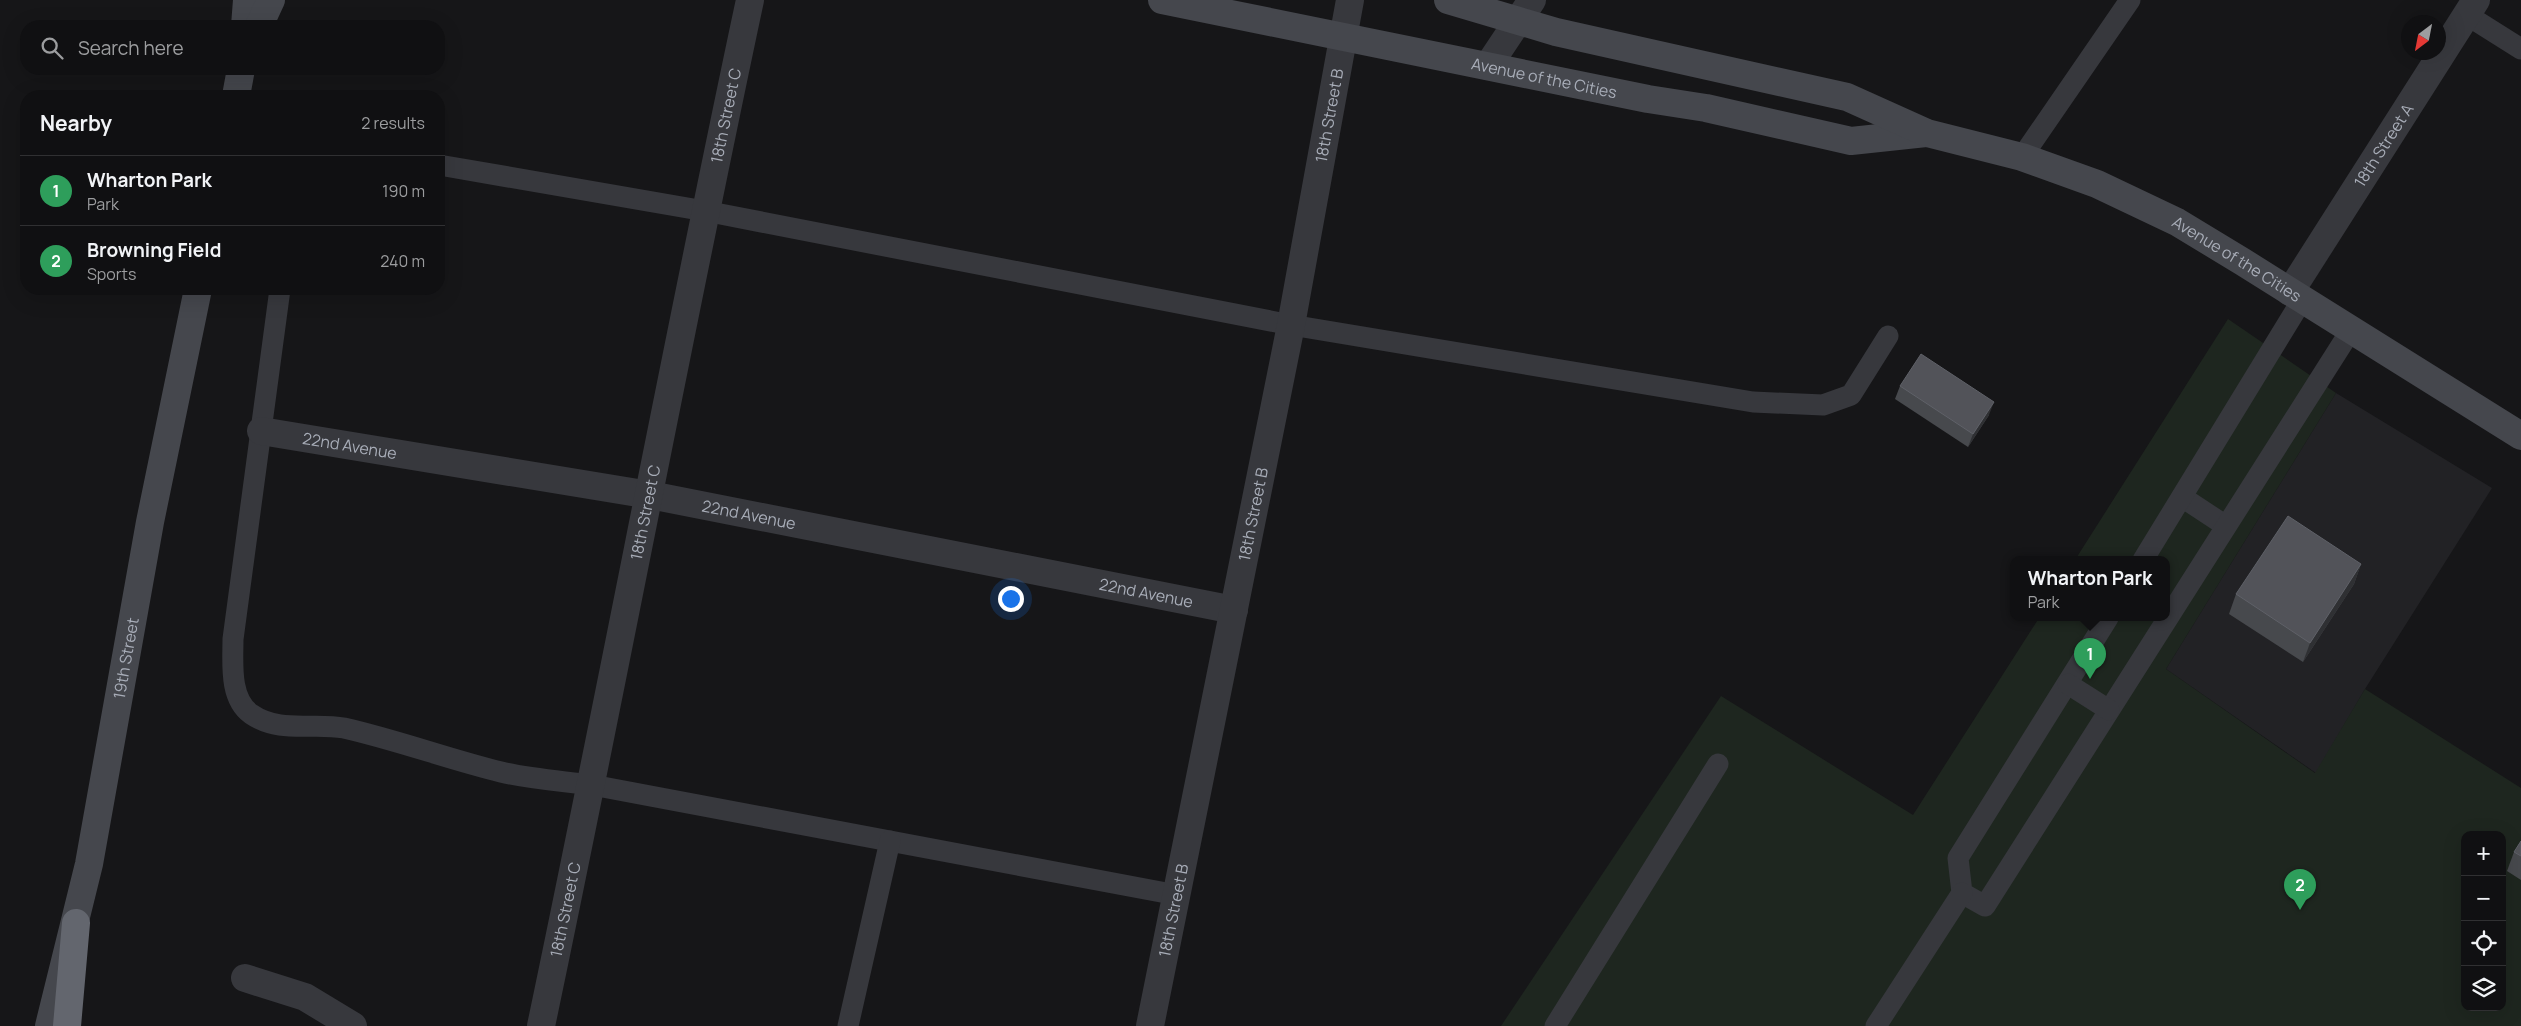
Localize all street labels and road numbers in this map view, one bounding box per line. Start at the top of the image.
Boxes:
street label: Avenue of the Cities [1469,52,1619,103]
street label: 18th Street C [705,66,746,165]
street label: 18th Street B [1310,67,1348,164]
street label: 18th Street A [2349,99,2418,191]
street label: Avenue of the Cities [2168,211,2306,307]
street label: 22nd Avenue [301,427,399,464]
street label: 18th Street C [625,463,665,562]
street label: 18th Street B [1233,465,1273,563]
street label: 22nd Avenue [700,494,798,534]
street label: 22nd Avenue [1097,573,1195,613]
street label: 19th Street [108,616,144,701]
street label: 18th Street C [545,860,586,959]
street label: 18th Street B [1153,862,1193,959]

